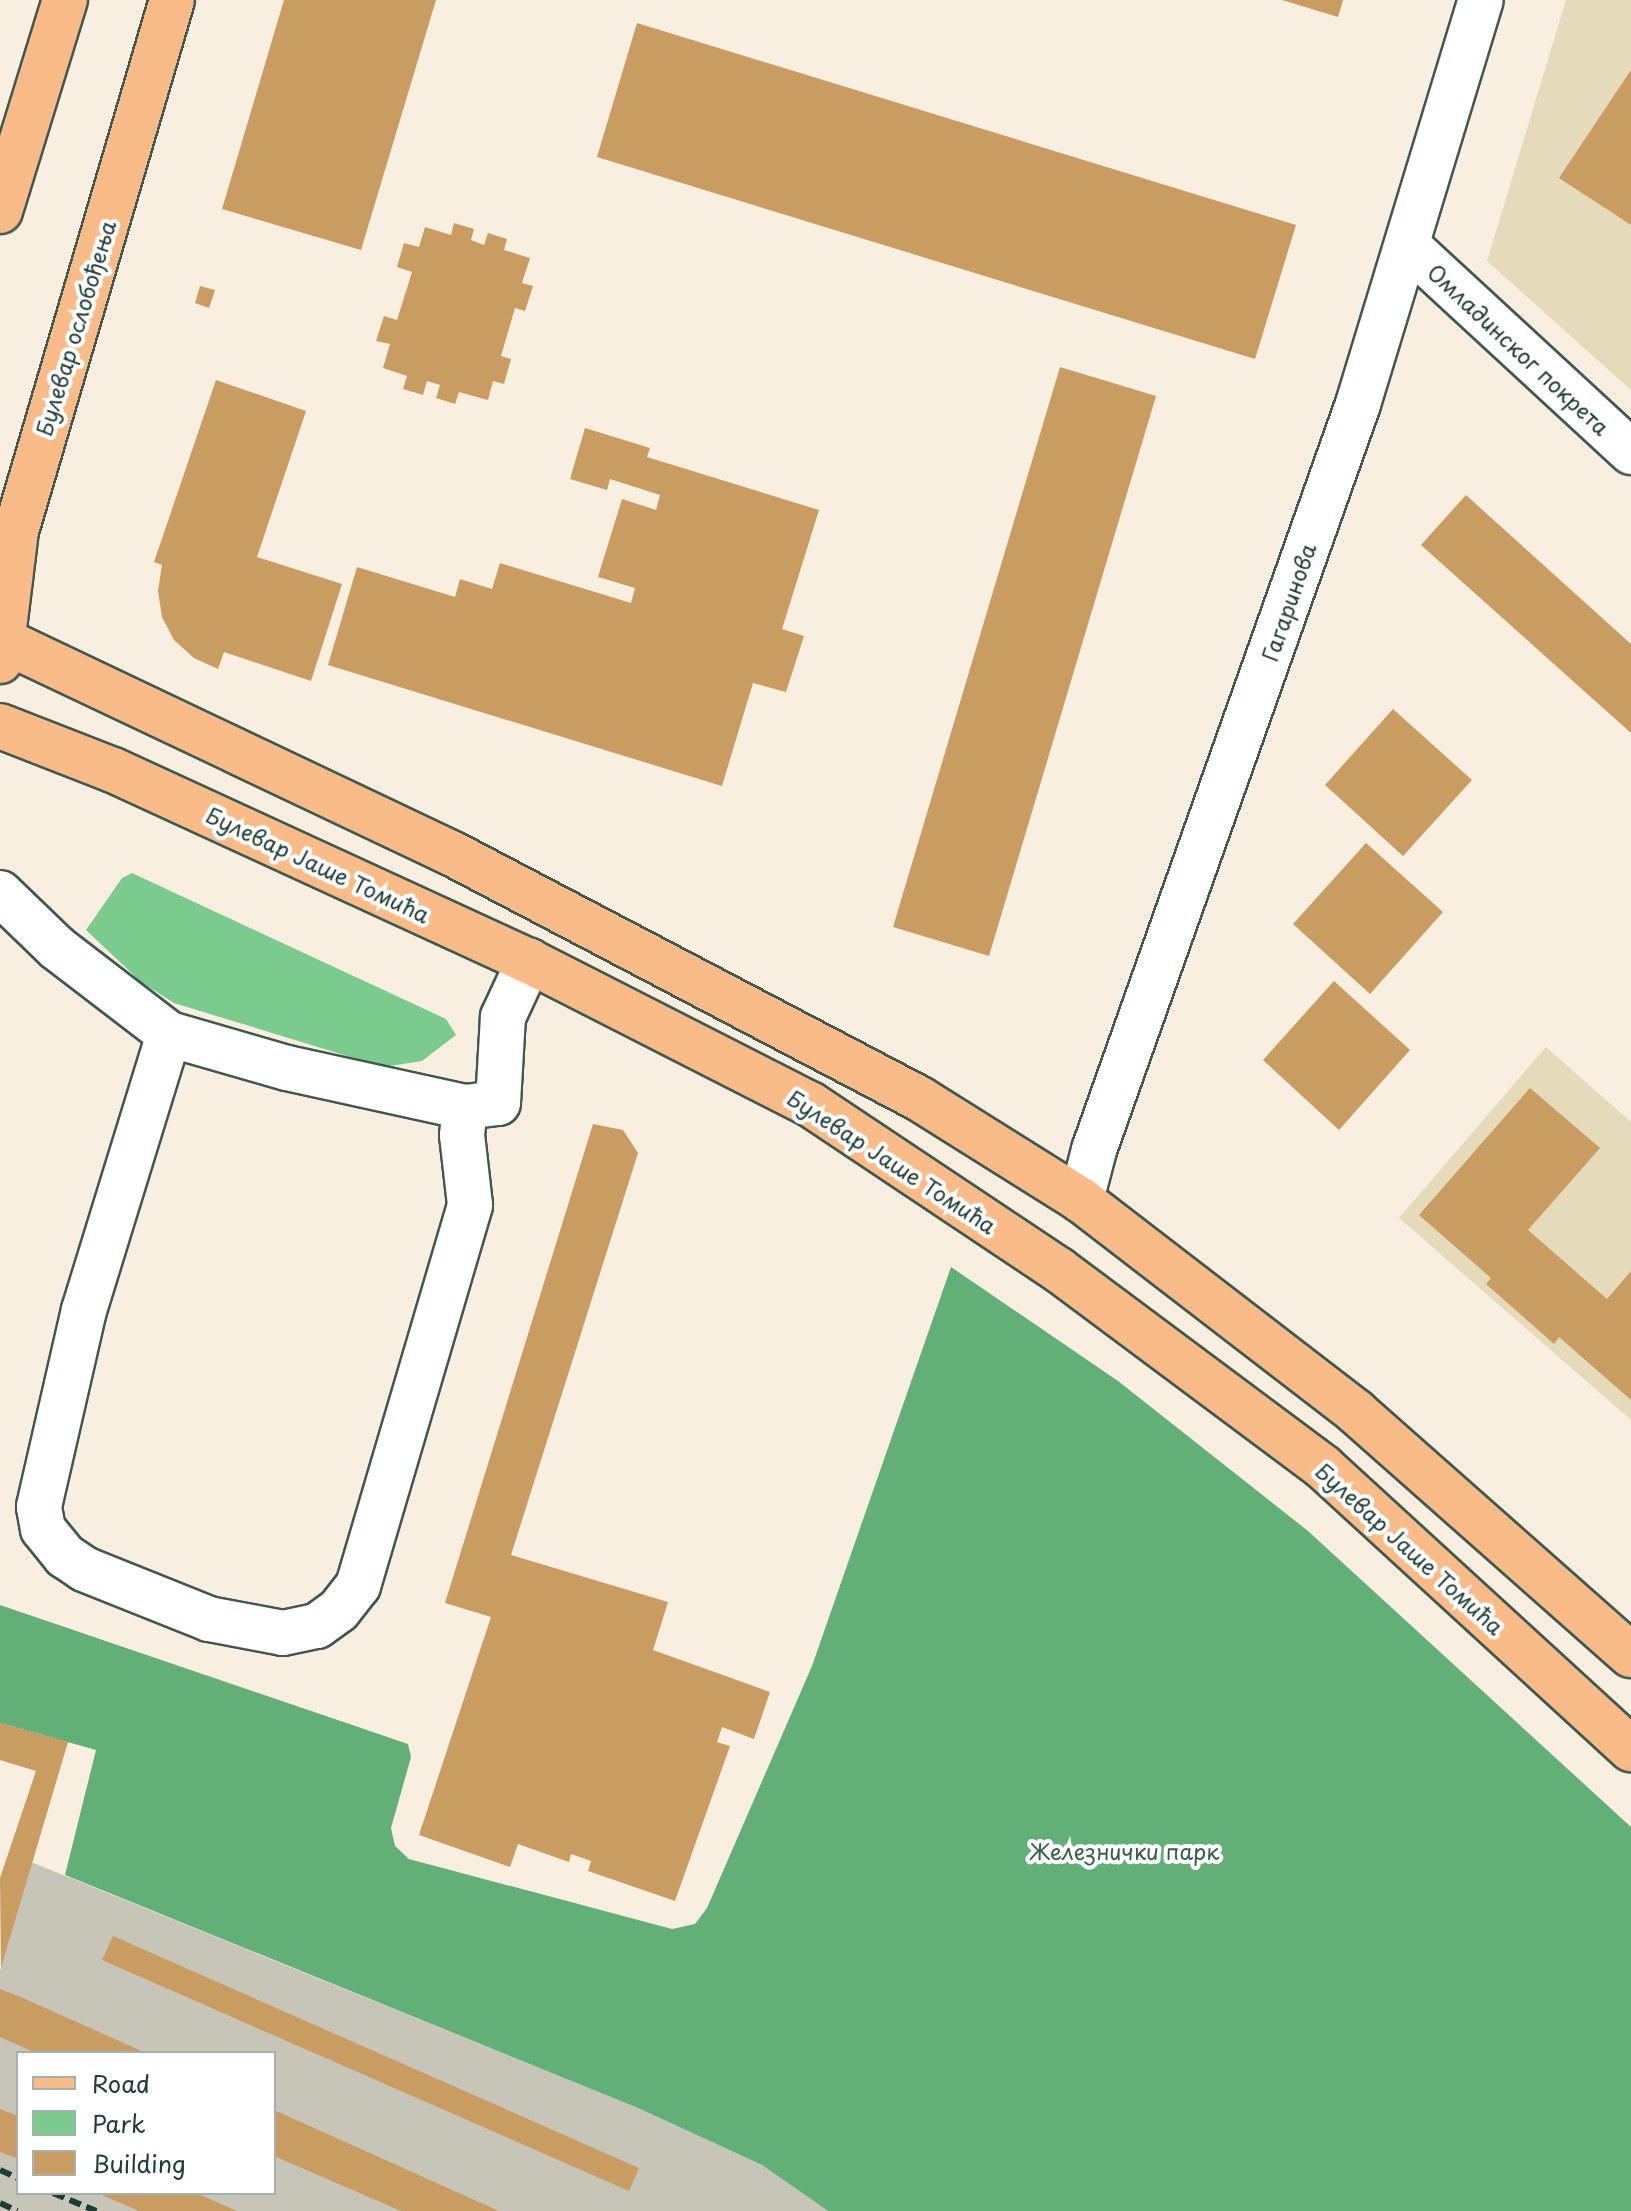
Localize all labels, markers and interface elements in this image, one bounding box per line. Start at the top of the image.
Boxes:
street label: Булевар ослобођења [29,216,121,440]
street label: Омладинског покрета [1423,258,1615,440]
street label: Гагаринова [1255,540,1321,664]
street label: Булевар Јаше Томића [202,801,434,927]
street label: Булевар Јаше Томића [783,1084,1001,1238]
street label: Булевар Јаше Томића [1311,1457,1509,1639]
park label: Железнички парк [1028,1838,1220,1864]
legend [16,2051,276,2195]
text: Road [92,2065,150,2101]
text: Park [92,2105,146,2141]
text: Building [92,2145,186,2181]

